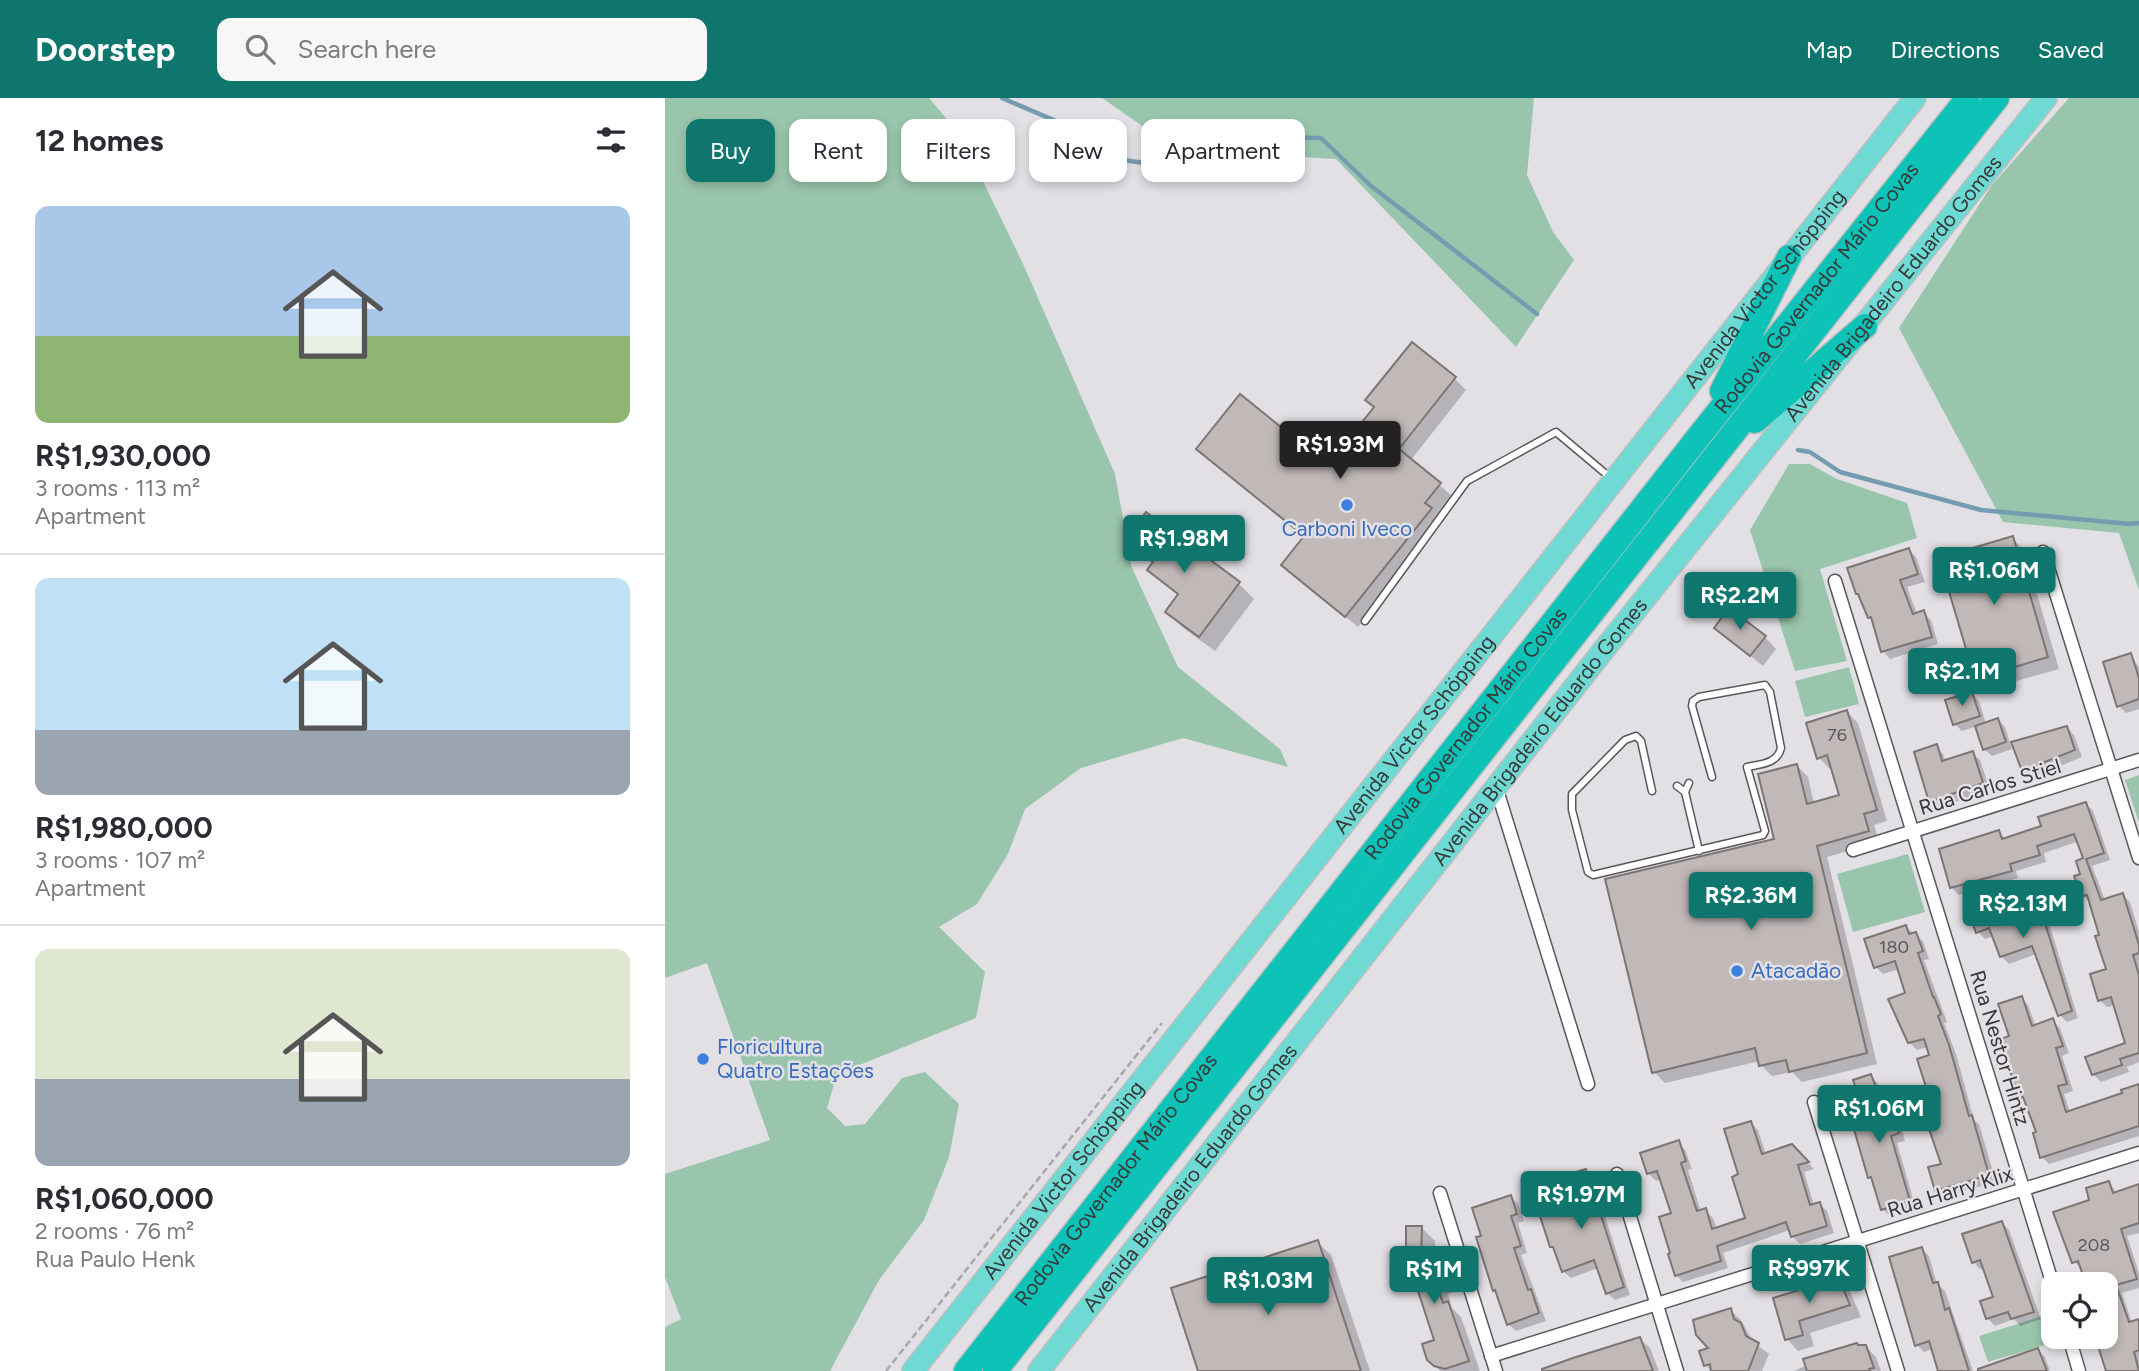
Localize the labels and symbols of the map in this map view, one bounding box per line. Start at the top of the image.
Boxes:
street label: Avenida Brigadeiro Eduardo Gomes [1779,150,2007,426]
street label: Rodovia Governador Mário Covas [1709,157,1924,418]
street label: Avenida Victor Schöpping [1678,184,1850,393]
pin: R$1.93M [1275,422,1405,481]
marker: Carboni Iveco [1339,497,1355,513]
pin: R$1.98M [1119,516,1249,575]
place label: Carboni Iveco [1282,516,1412,541]
pin: R$1.06M [1929,547,2059,607]
pin: R$2.2M [1683,573,1797,632]
street label: Avenida Brigadeiro Eduardo Gomes [1427,593,1652,870]
street label: Rodovia Governador Mário Covas [1359,602,1572,864]
street label: Avenida Victor Schöpping [1328,630,1500,839]
pin: R$2.1M [1905,648,2019,708]
house number: 76 [1827,724,1847,746]
street label: Rua Carlos Stiel [1916,753,2064,820]
pin: R$2.36M [1686,872,1816,932]
pin: R$2.13M [1958,880,2088,940]
house number: 180 [1879,936,1909,958]
place label: Atacadão [1751,958,1841,983]
marker: Atacadão [1729,963,1745,979]
street label: Rua Nestor Hintz [1965,967,2036,1129]
place label: Floricultura Quatro Estações [717,1034,874,1083]
street label: Avenida Brigadeiro Eduardo Gomes [1077,1039,1302,1317]
street label: Rodovia Governador Mário Covas [1009,1048,1222,1311]
marker: Floricultura Quatro Estações [695,1051,711,1067]
street label: Avenida Victor Schöpping [977,1075,1149,1284]
pin: R$1.06M [1814,1086,1944,1145]
street label: Rua Harry Klix [1884,1161,2016,1222]
pin: R$1.97M [1516,1172,1646,1231]
house number: 208 [2078,1234,2110,1256]
pin: R$1M [1393,1246,1475,1306]
pin: R$997K [1752,1246,1866,1305]
pin: R$1.03M [1203,1258,1333,1317]

